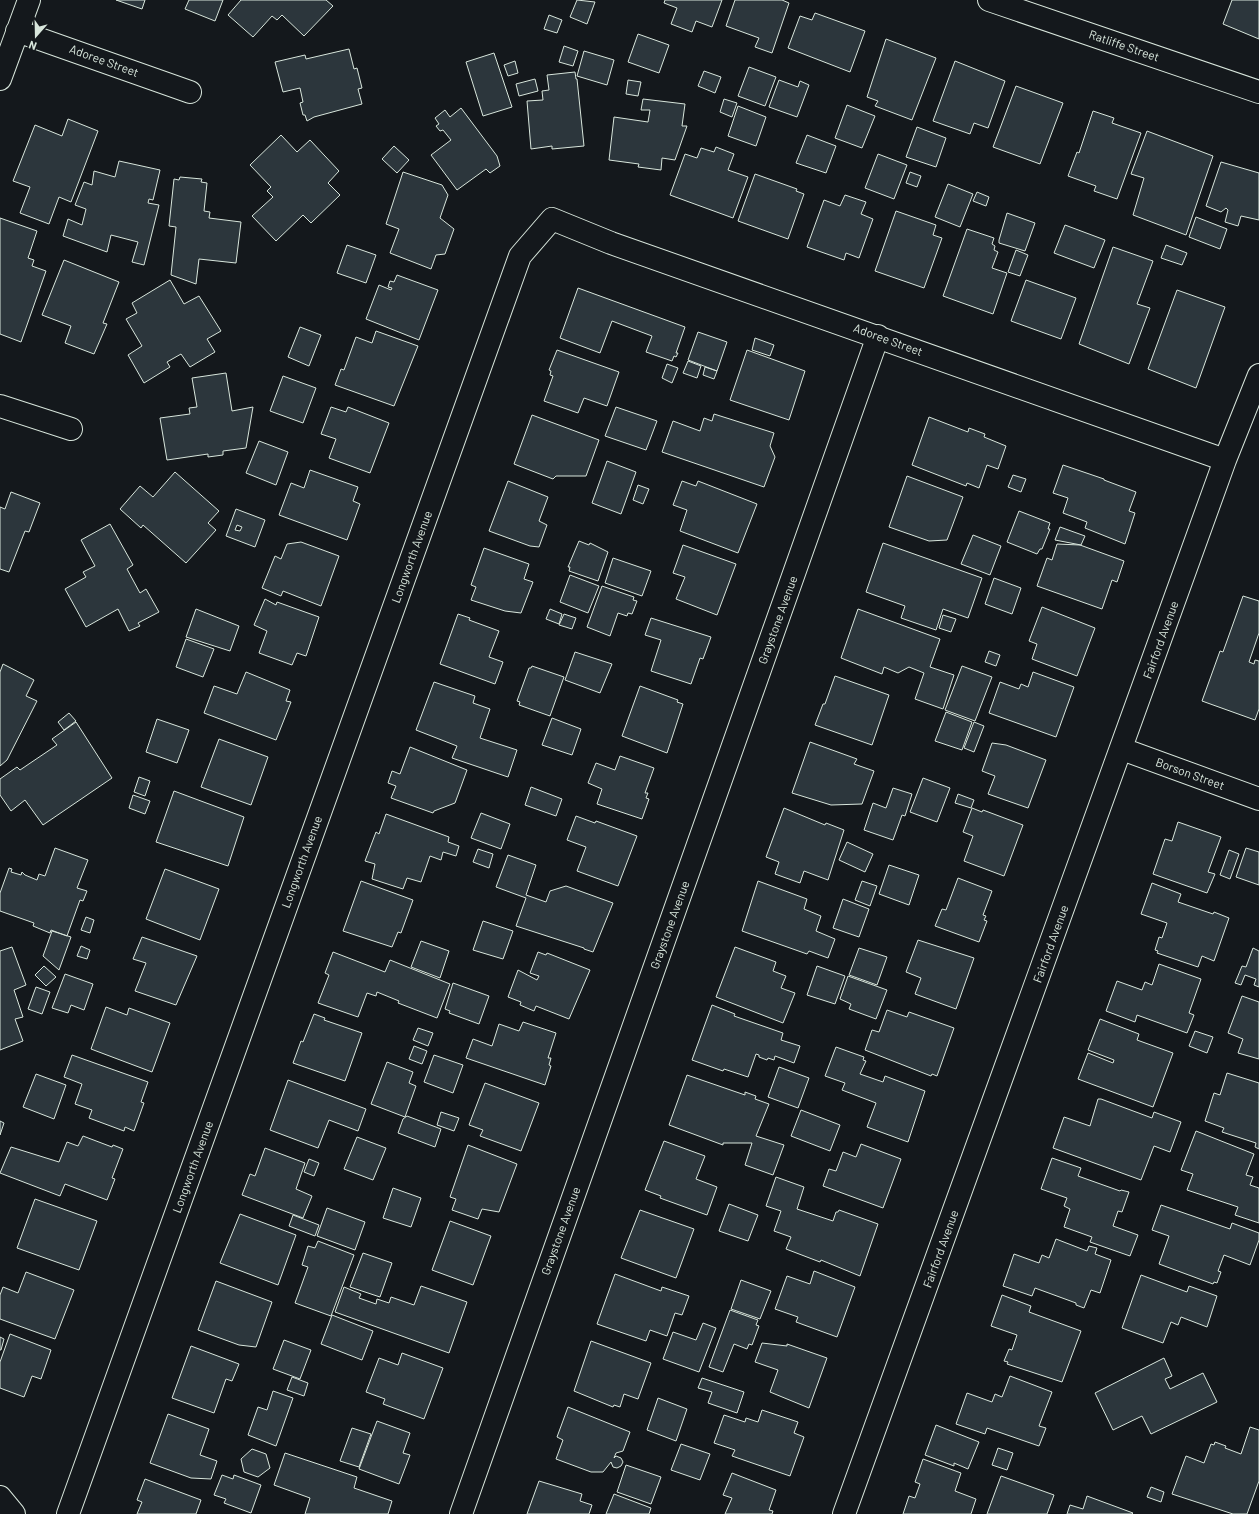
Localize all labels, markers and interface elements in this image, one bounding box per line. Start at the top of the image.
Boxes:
north arrow [16,16,56,56]
street label: Ratliffe Street [1087,27,1161,64]
text: N [27,39,38,53]
street label: Adoree Street [68,41,141,79]
street label: Adoree Street [852,320,925,358]
street label: Longworth Avenue [388,509,434,605]
street label: Graystone Avenue [755,574,799,666]
street label: Fairford Avenue [1139,599,1181,680]
street label: Borson Street [1154,754,1227,792]
street label: Longworth Avenue [278,814,324,910]
street label: Graystone Avenue [647,879,691,971]
street label: Fairford Avenue [1029,903,1071,984]
street label: Longworth Avenue [169,1119,215,1215]
street label: Graystone Avenue [538,1185,582,1277]
street label: Fairford Avenue [919,1208,961,1289]

